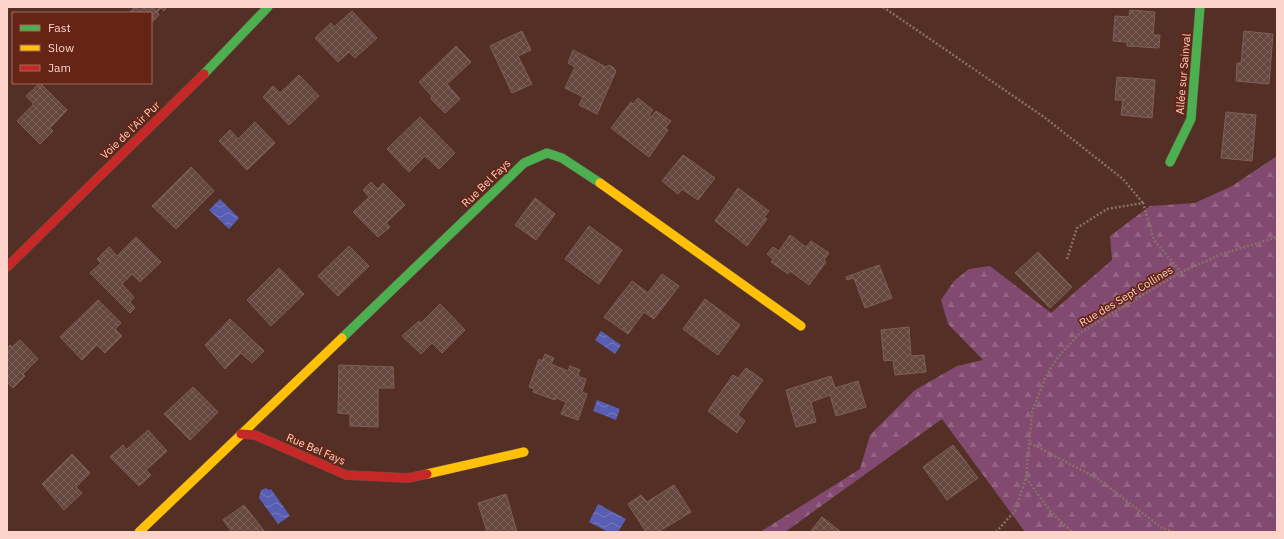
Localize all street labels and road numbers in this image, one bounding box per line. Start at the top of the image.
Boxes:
street label: Allée sur Sainval [1172,33,1194,115]
street label: Voie de l'Air Pur [97,98,163,162]
street label: Rue Bel Fays [458,156,514,210]
street label: Rue des Sept Collines [1077,262,1175,330]
street label: Rue Bel Fays [284,430,348,468]

